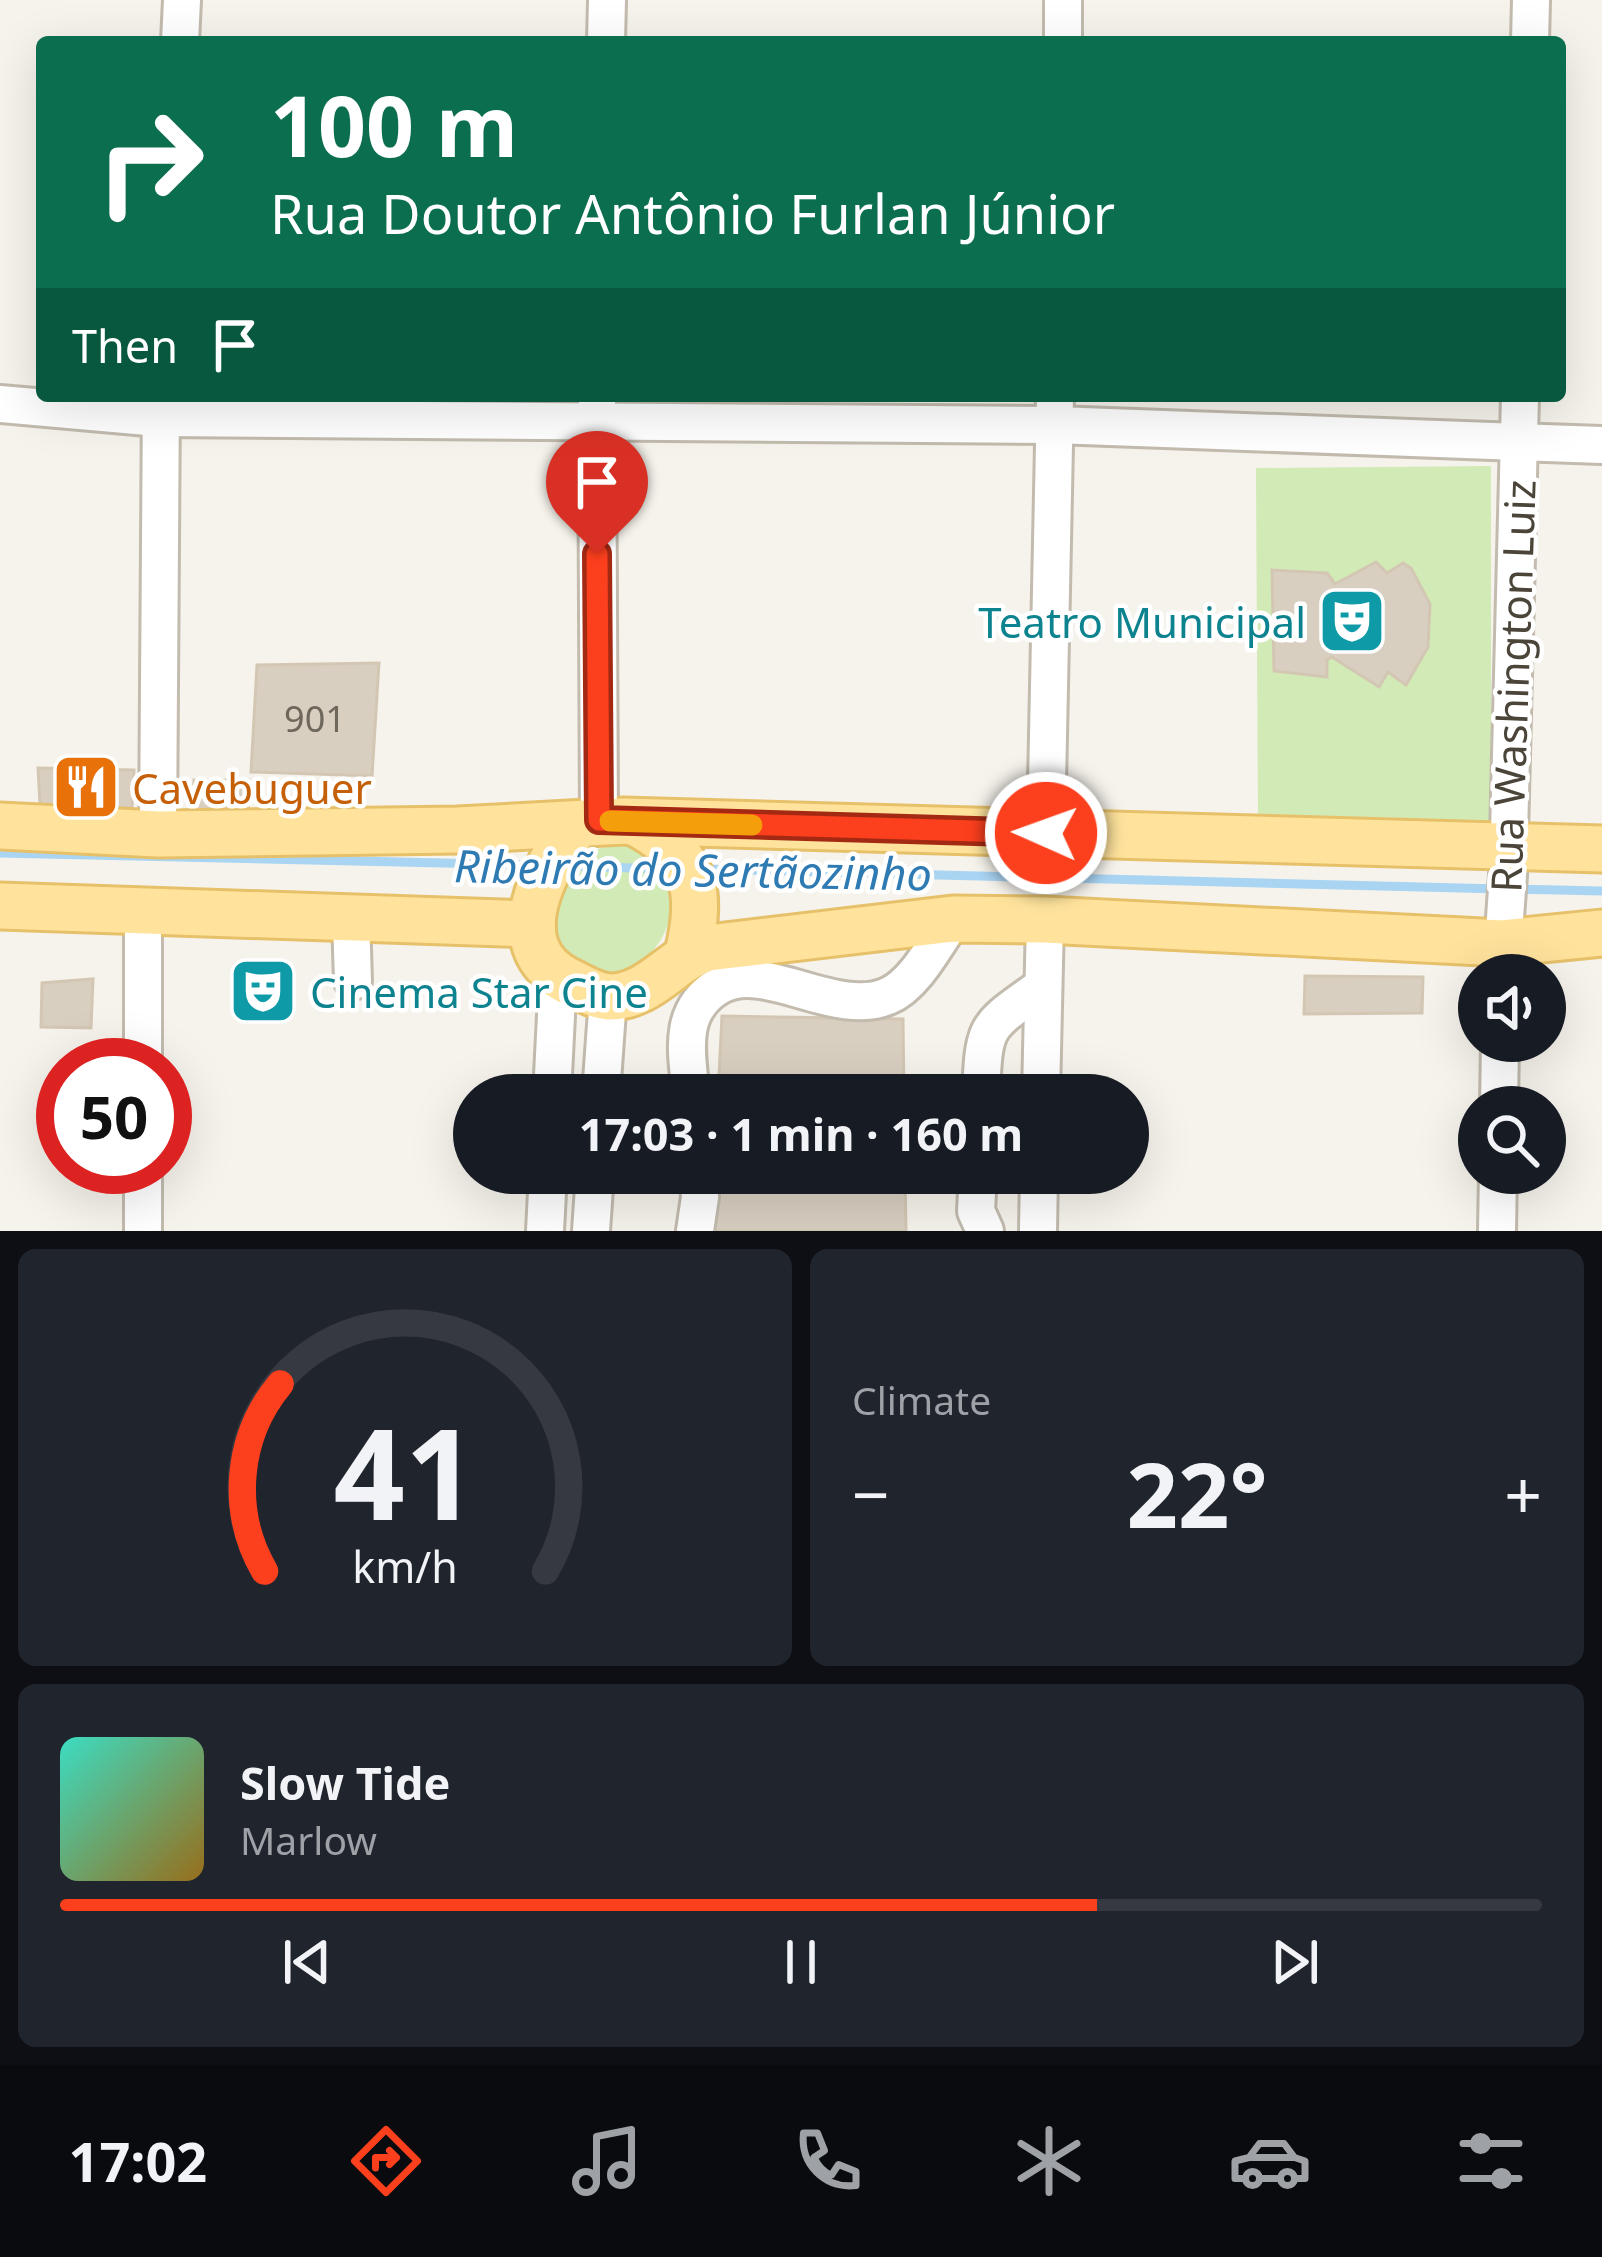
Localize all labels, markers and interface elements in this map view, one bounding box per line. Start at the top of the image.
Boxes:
text: 100 m [270,67,518,182]
icon: right [72,84,228,240]
text: Rua Doutor Antônio Furlan Júnior [270,176,1115,250]
icon: arrive [202,312,268,378]
text: Then [72,315,178,376]
pin [546,431,648,554]
icon: arrive [564,449,630,515]
street label: Rua Washington Luiz [1476,479,1548,893]
theatre icon: Teatro Municipal [1317,586,1387,656]
place label: Teatro Municipal [978,593,1306,650]
house number: 901 [284,694,346,743]
restaurant icon: Cavebuguer [51,752,121,822]
place label: Cavebuguer [132,759,372,816]
position arrow [983,770,1109,896]
water label: Ribeirão do Sertãozinho [454,834,932,904]
map controls [1458,954,1566,1194]
button: sound [1458,954,1566,1062]
theatre icon: Cinema Star Cine [228,956,298,1026]
place label: Cinema Star Cine [310,963,648,1020]
speed limit sign: 50 [36,1038,192,1194]
button: search [1458,1086,1566,1194]
text: 17:03 · 1 min · 160 m [579,1103,1023,1164]
text: Climate [852,1373,991,1426]
text: 41 [334,1387,476,1557]
text: 22° [1126,1432,1268,1554]
text: − [852,1448,890,1538]
text: + [1504,1448,1542,1538]
text: km/h [352,1536,458,1595]
text: Slow Tide [240,1752,450,1813]
text: Marlow [240,1813,377,1866]
icon: previous [274,1929,340,1995]
icon: pause [768,1929,834,1995]
icon: next [1262,1929,1328,1995]
icon: directions [344,2119,428,2203]
icon: music [565,2119,649,2203]
icon: phone [786,2119,870,2203]
icon: climate [1007,2119,1091,2203]
icon: car [1228,2119,1312,2203]
icon: filters [1449,2119,1533,2203]
text: 17:02 [69,2124,207,2198]

